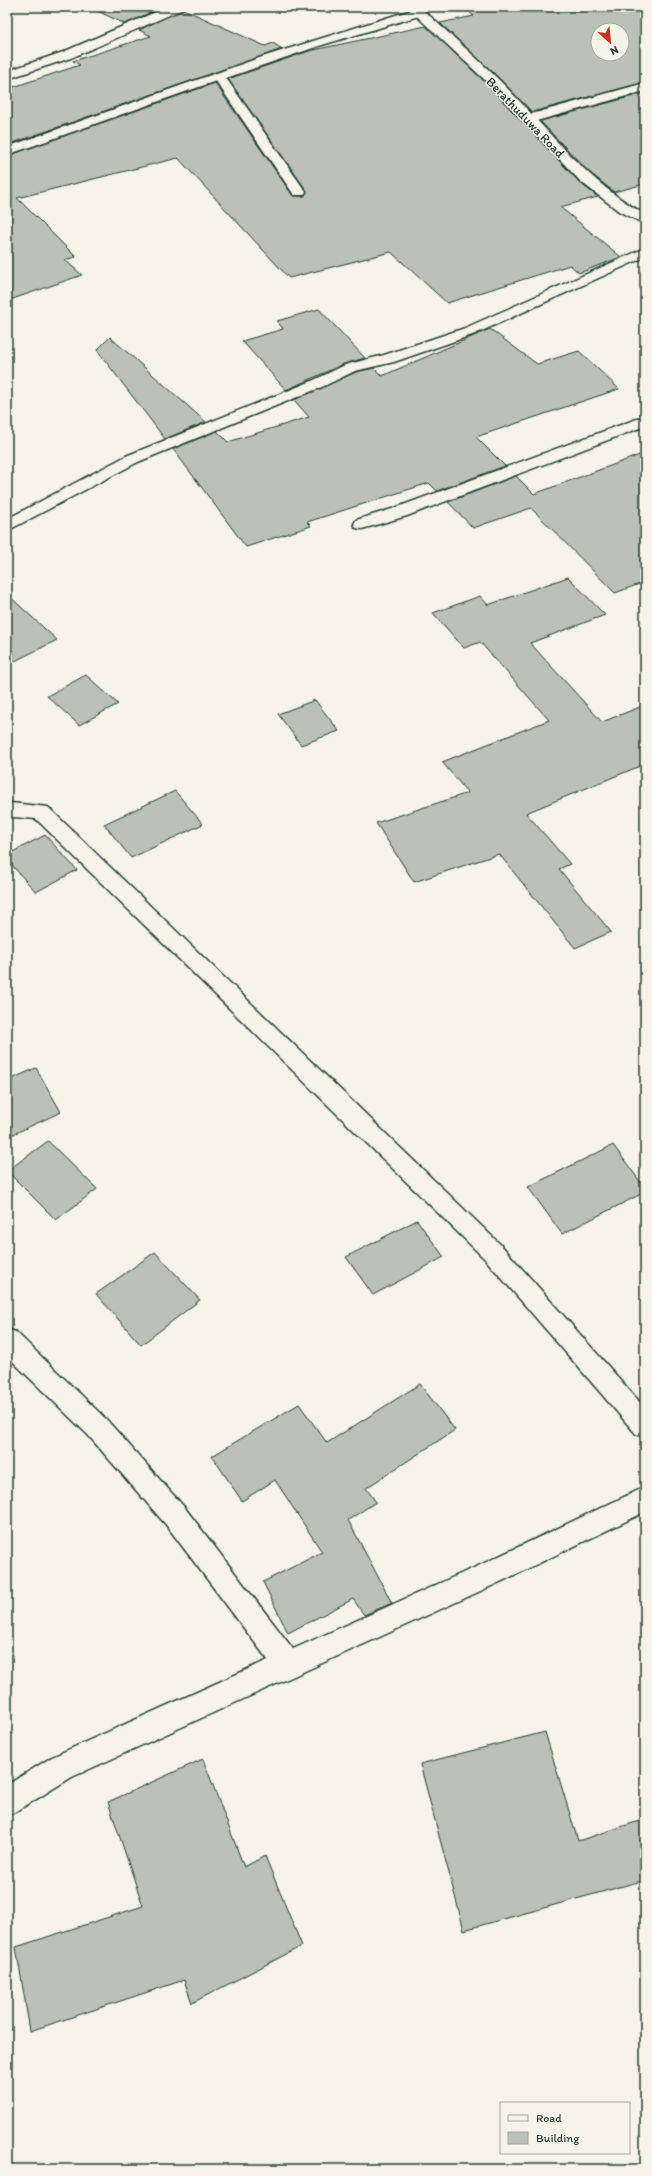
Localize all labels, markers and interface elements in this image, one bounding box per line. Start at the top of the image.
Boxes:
north arrow [590,22,630,62]
text: N [608,43,621,58]
street label: Berathuduwa Road [483,74,568,161]
legend [500,2102,630,2154]
text: Road [536,2111,562,2125]
text: Building [536,2131,580,2145]

